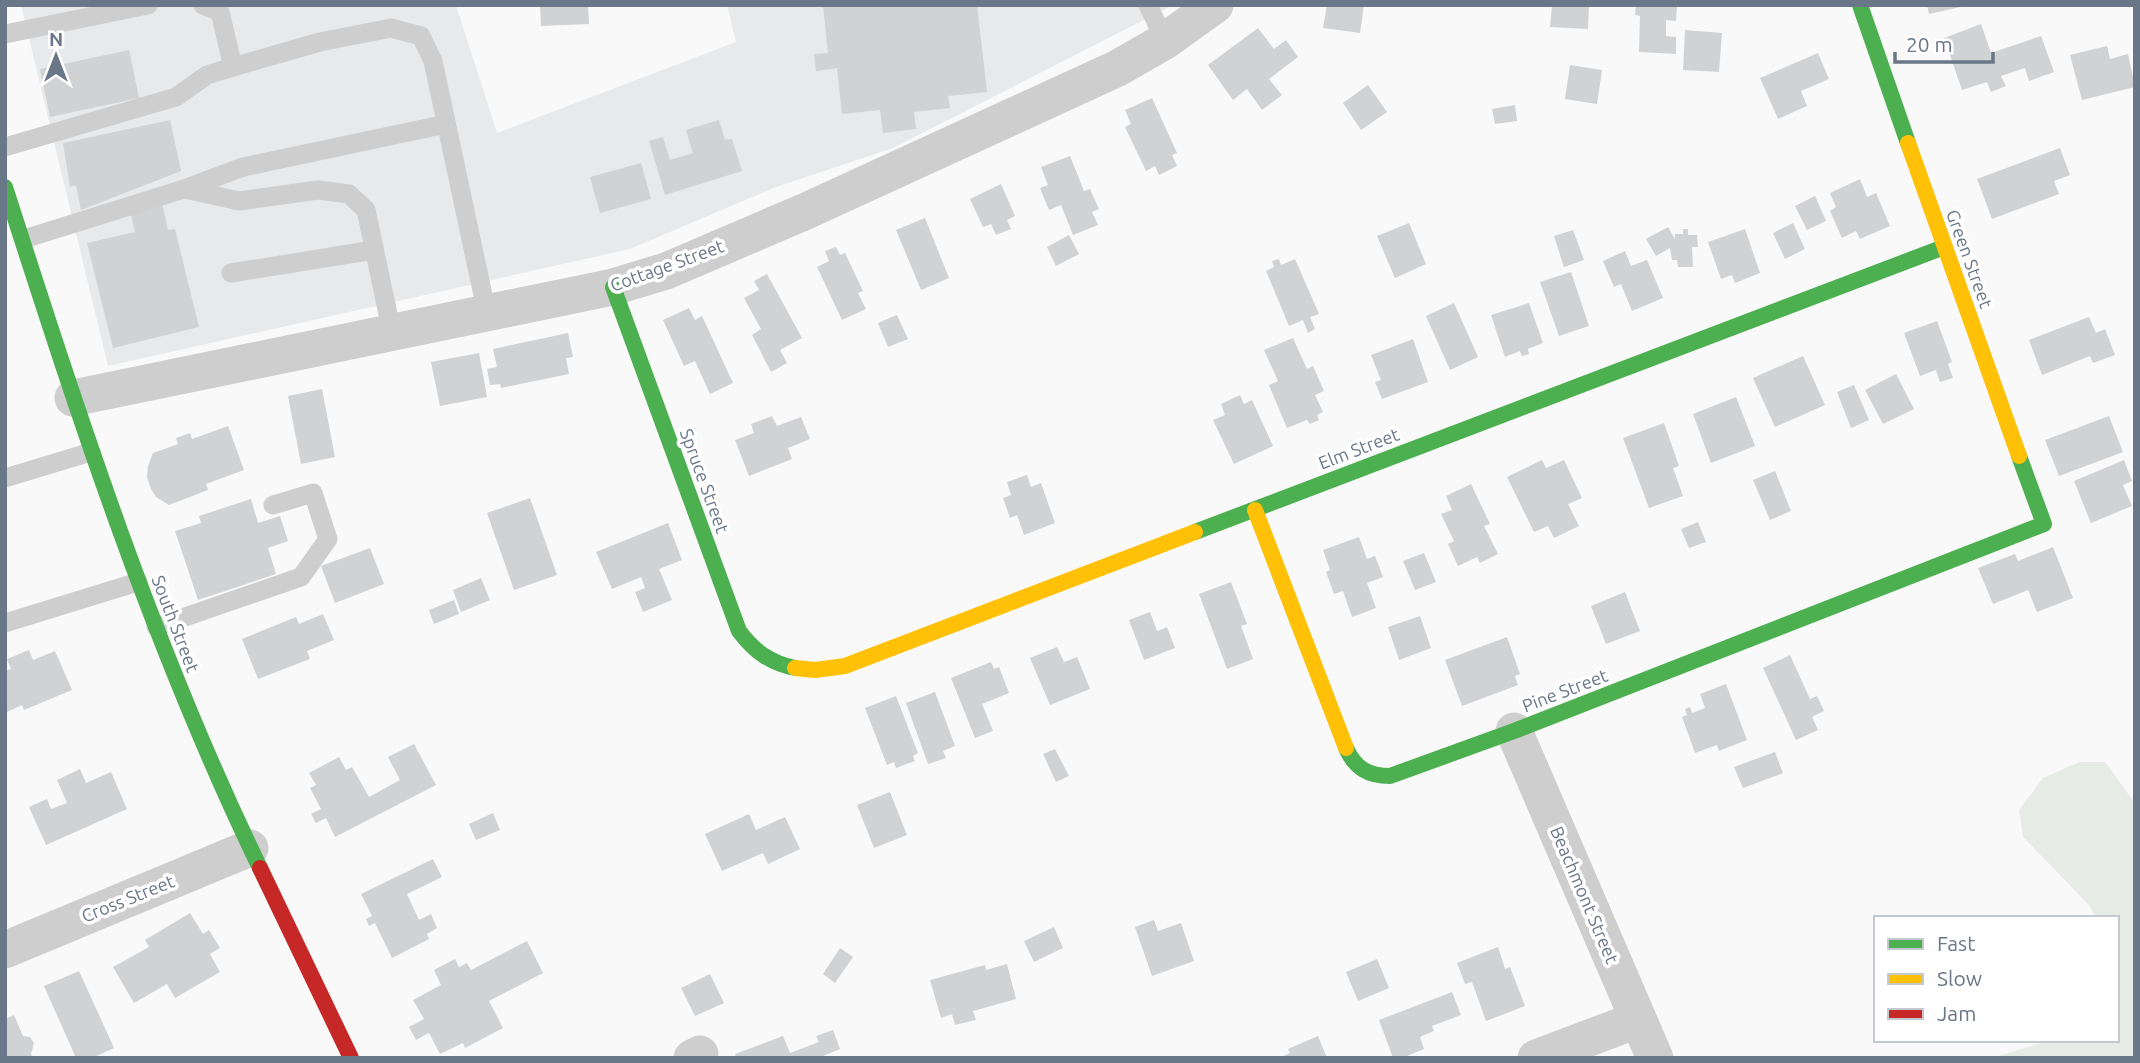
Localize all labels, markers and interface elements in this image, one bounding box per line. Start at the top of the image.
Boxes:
north arrow [21,21,91,91]
scale bar [1895,21,1993,65]
text: N [49,28,63,50]
text: 20 m [1906,32,1953,56]
street label: Green Street [1943,207,1997,311]
street label: Cottage Street [607,235,726,295]
street label: Elm Street [1316,424,1402,473]
street label: Spruce Street [677,426,733,536]
street label: South Street [148,572,204,675]
street label: Pine Street [1519,665,1610,715]
street label: Beachmont Street [1547,823,1623,966]
street label: Cross Street [78,870,177,926]
legend [1874,916,2119,1042]
text: Fast [1937,931,1975,955]
text: Slow [1937,966,1982,990]
text: Jam [1937,1001,1976,1025]

